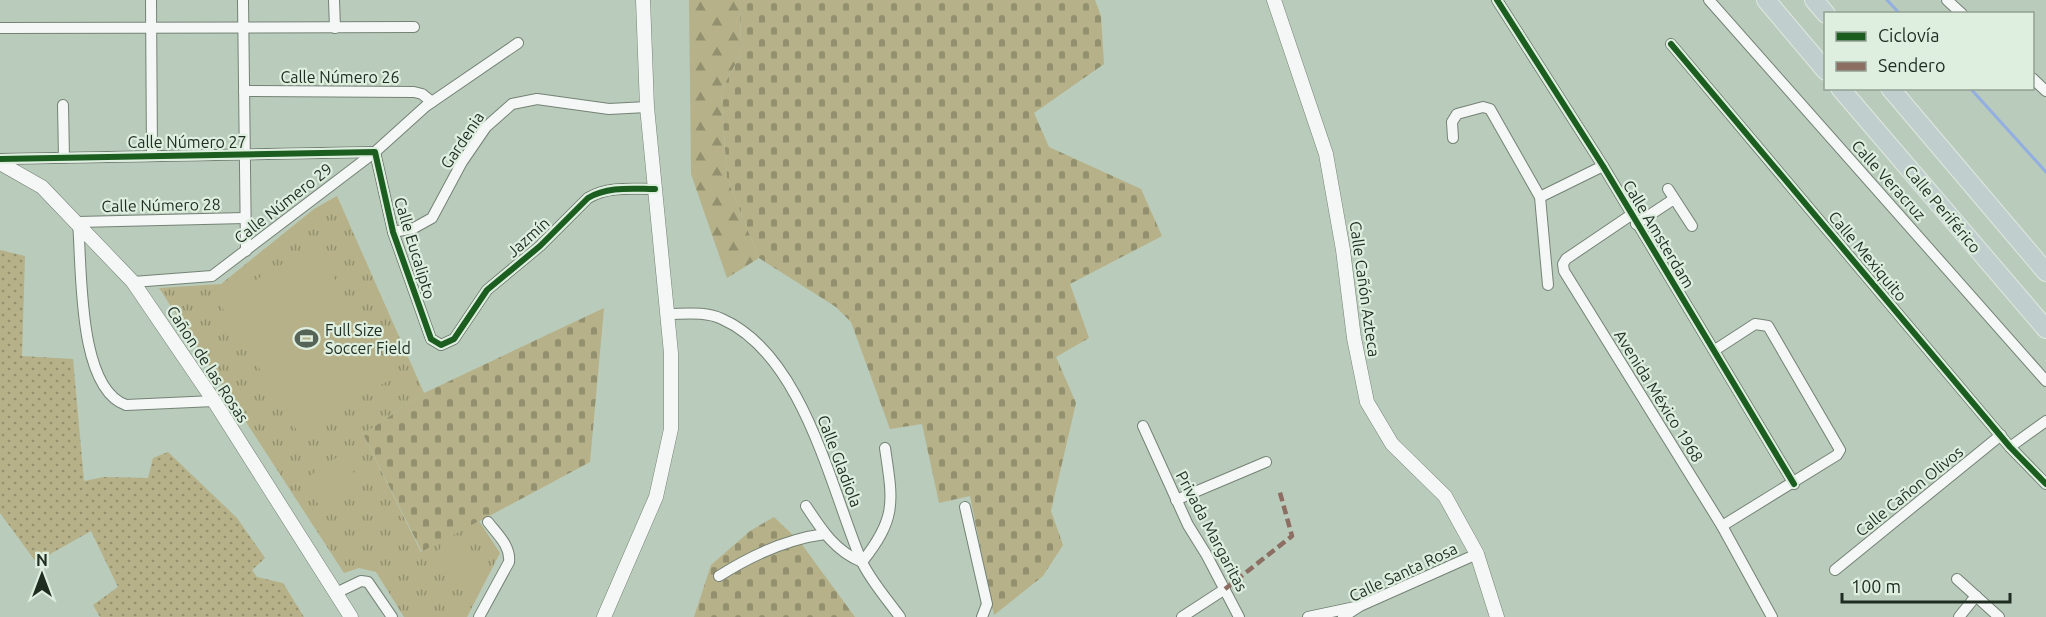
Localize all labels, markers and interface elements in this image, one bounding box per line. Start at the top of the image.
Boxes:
legend [1824,12,2034,90]
text: Ciclovía [1878,25,1939,45]
text: Sendero [1878,55,1945,75]
street label: Calle Número 26 [280,68,400,86]
street label: Gardenia [437,108,487,172]
street label: Calle Número 27 [127,133,247,151]
street label: Calle Veracruz [1848,136,1930,224]
street label: Calle Número 29 [230,159,336,247]
street label: Calle Periférico [1901,162,1985,256]
street label: Calle Amsterdam [1620,177,1698,291]
street label: Calle Número 28 [101,195,221,215]
street label: Calle Eucalipto [391,195,439,301]
street label: Calle Mexiquito [1825,207,1911,305]
street label: Jazmín [503,213,553,261]
street label: Calle Cañón Azteca [1347,220,1383,358]
street label: Cañon de las Rosas [164,302,253,426]
place label: Full Size Soccer Field [325,321,411,357]
sports icon: Full Size Soccer Field [294,326,320,352]
street label: Avenida México 1968 [1611,327,1707,465]
street label: Calle Gladiola [814,412,866,510]
street label: Calle Cañon Olivos [1852,442,1966,540]
street label: Privada Margaritas [1173,468,1251,594]
street label: Calle Santa Rosa [1346,539,1460,605]
north arrow [12,545,72,605]
text: N [36,551,48,569]
scale bar [1842,566,2010,604]
text: 100 m [1851,576,1901,596]

